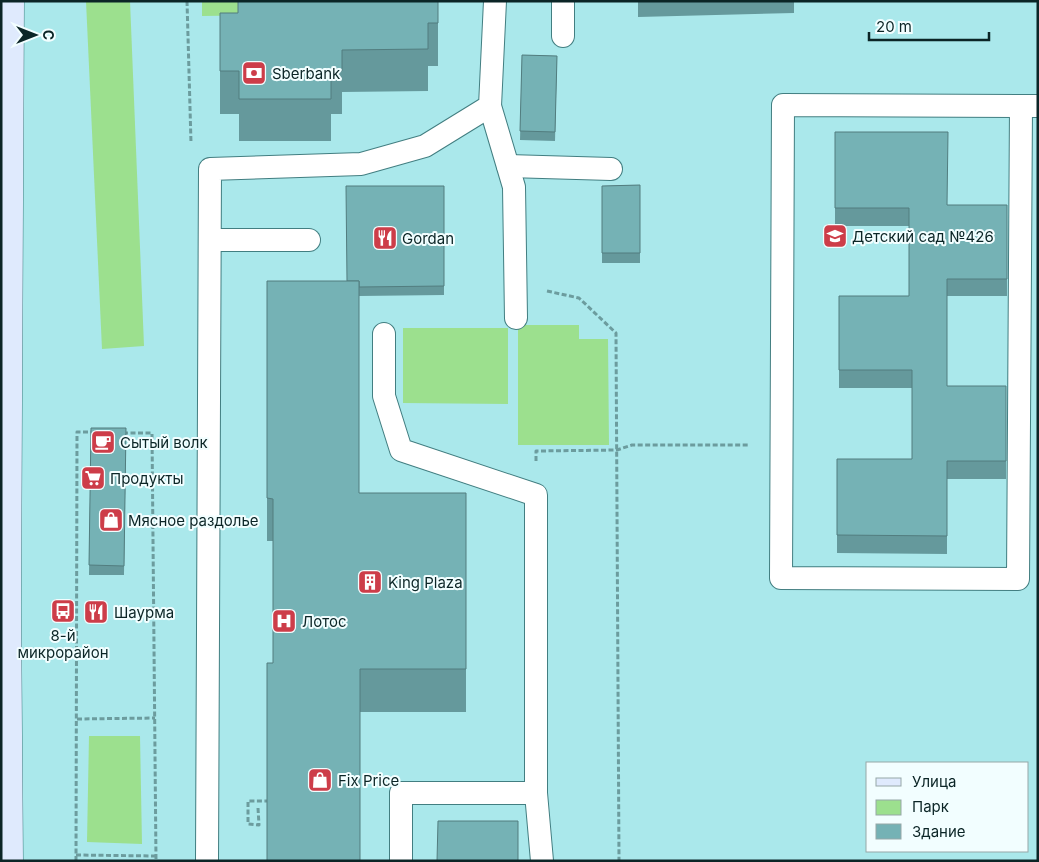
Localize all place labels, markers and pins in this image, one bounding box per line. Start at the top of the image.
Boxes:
bank icon: Sberbank [241,60,267,86]
place label: Sberbank [272,64,341,83]
school or university icon: Детский сад №426 [822,223,848,249]
restaurant icon: Gordan [372,225,398,251]
place label: Детский сад №426 [852,227,994,246]
place label: Gordan [402,229,454,248]
cafe icon: Сытый волк [90,429,116,455]
place label: Сытый волк [120,433,208,452]
supermarket icon: Продукты [80,465,106,491]
place label: Продукты [110,469,184,488]
shop icon: Мясное раздолье [98,507,124,533]
place label: Мясное раздолье [128,511,259,530]
building icon: King Plaza [357,569,383,595]
place label: King Plaza [388,573,463,592]
bus stop icon: 8-й микрорайон [50,598,76,624]
restaurant icon: Шаурма [83,599,109,625]
place label: Шаурма [114,603,174,622]
hospital icon: Лотос [271,608,297,634]
place label: Лотос [302,612,347,631]
place label: 8-й микрорайон [17,626,109,662]
shop icon: Fix Price [307,767,333,793]
place label: Fix Price [338,771,399,790]

